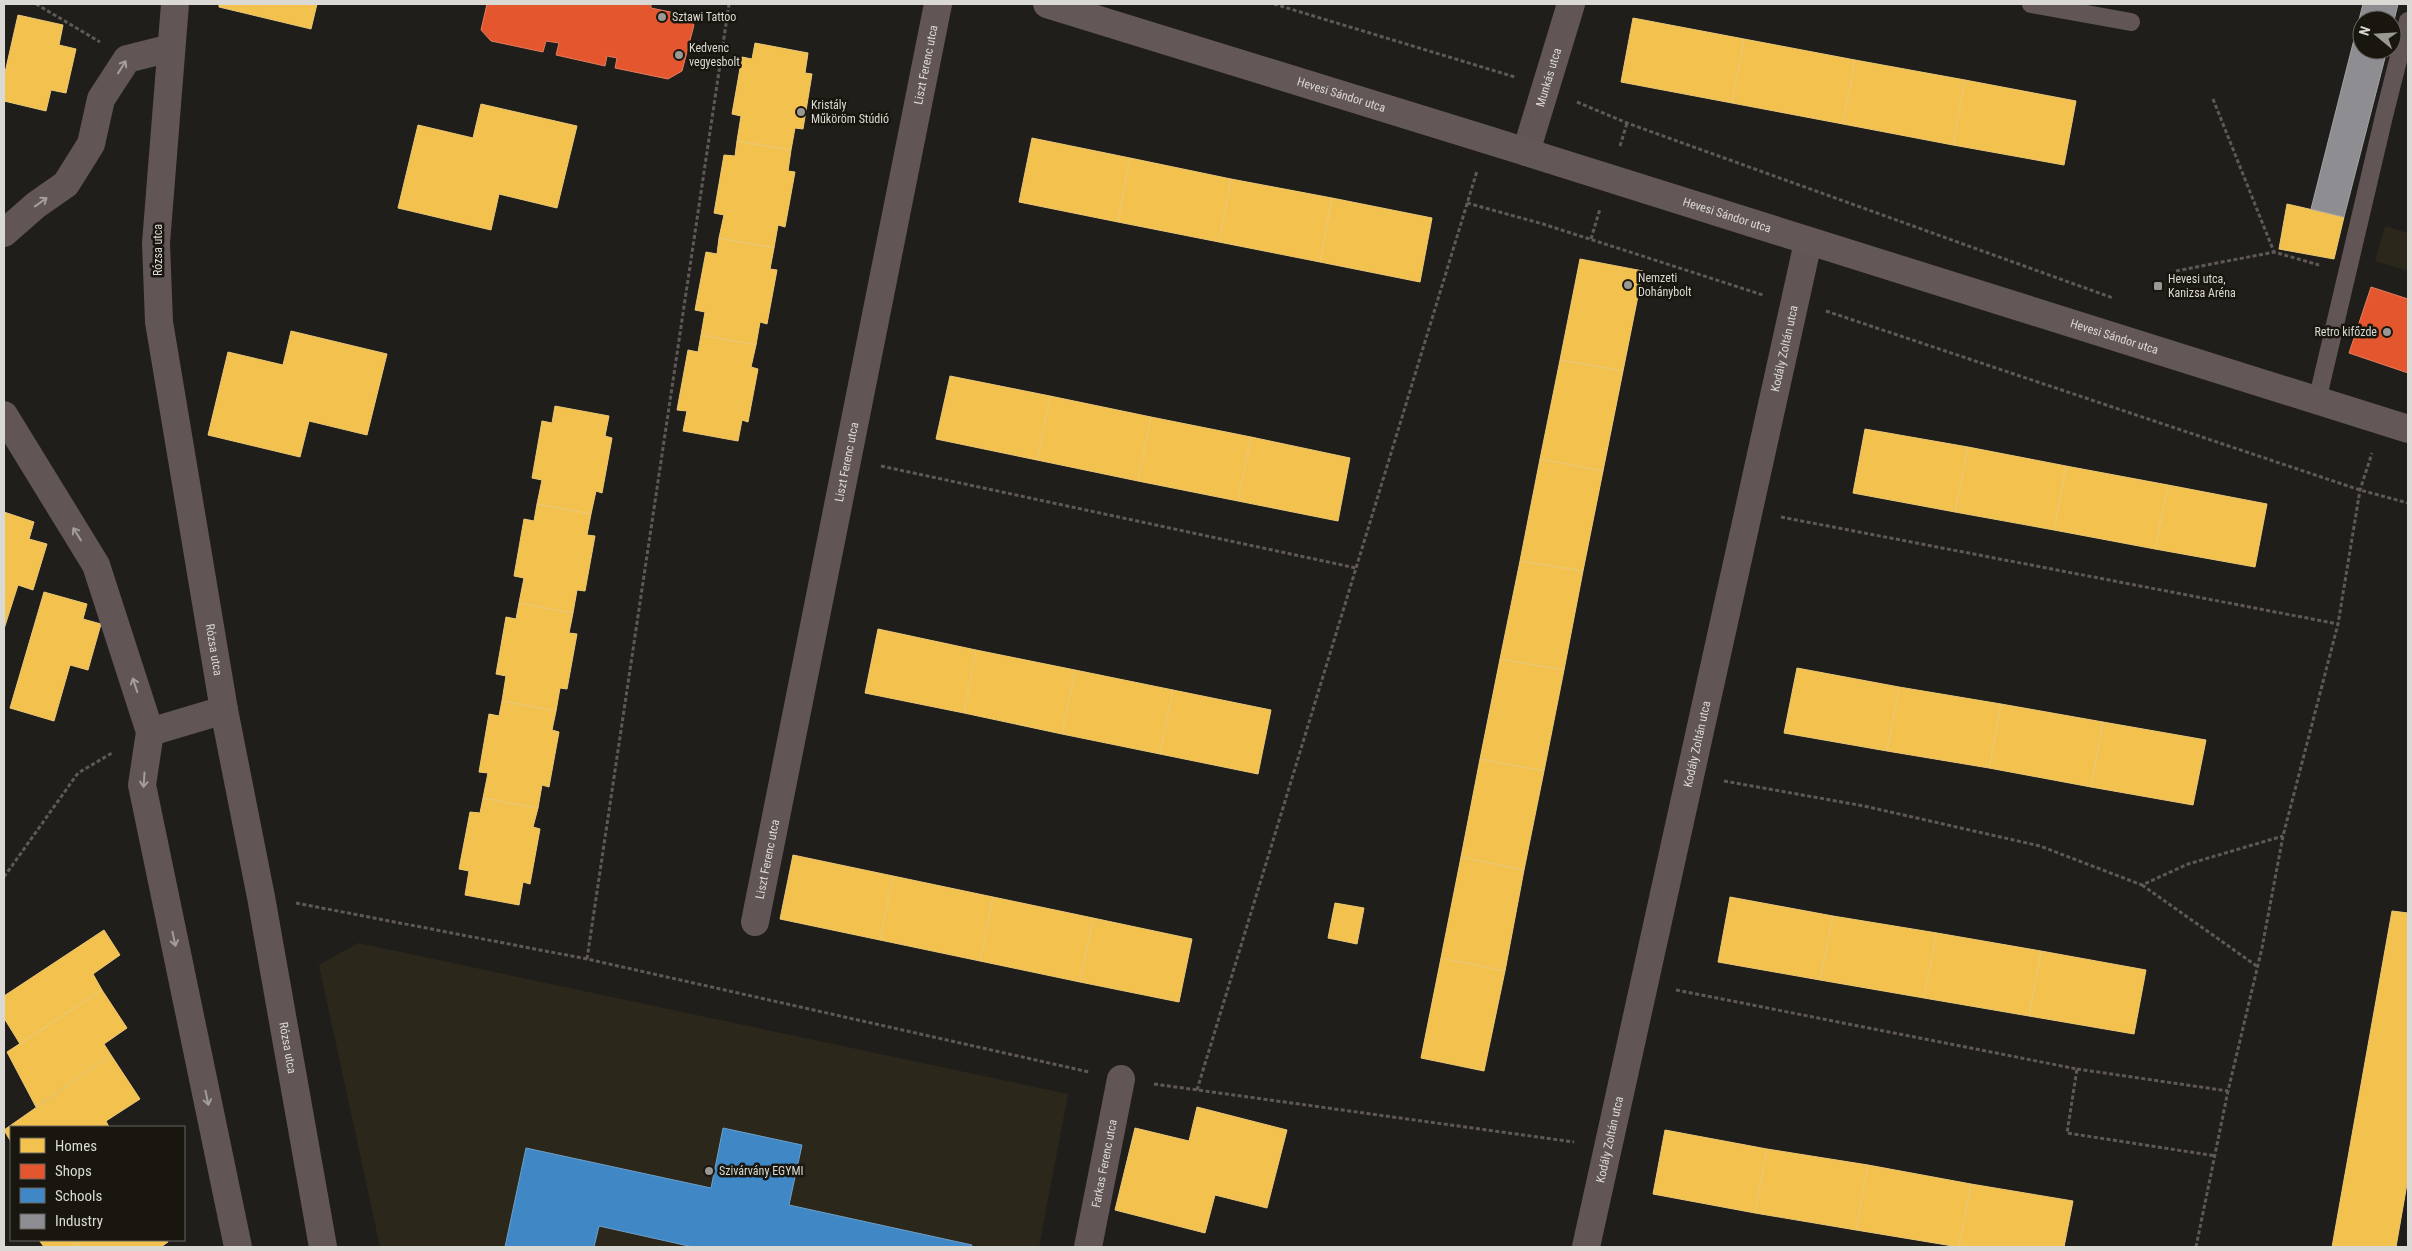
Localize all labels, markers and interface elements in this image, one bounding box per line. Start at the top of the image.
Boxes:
place label: Sztawi Tattoo [672,10,736,24]
north arrow [2352,10,2402,60]
marker: Sztawi Tattoo [656,11,668,23]
street label: Liszt Ferenc utca [911,24,941,106]
text: N [2356,24,2374,38]
place label: Kedvenc vegyesbolt [689,41,740,69]
street label: Munkás utca [1533,46,1564,108]
marker: Kedvenc vegyesbolt [673,49,685,61]
one-way arrow [117,60,127,74]
street label: Hevesi Sándor utca [1295,75,1387,115]
place label: Kristály Műköröm Stúdió [811,98,889,126]
marker: Kristály Műköröm Stúdió [795,106,807,118]
street label: Hevesi Sándor utca [1681,195,1773,236]
one-way arrow [34,197,48,207]
street label: Rózsa utca [151,224,165,276]
place label: Nemzeti Dohánybolt [1638,271,1692,299]
place label: Hevesi utca, Kanizsa Aréna [2168,272,2236,300]
marker: Nemzeti Dohánybolt [1622,279,1634,291]
marker: Hevesi utca, Kanizsa Aréna [2152,280,2164,292]
street label: Kodály Zoltán utca [1768,304,1801,393]
street label: Hevesi Sándor utca [2069,316,2160,357]
place label: Retro kifőzde [2314,325,2377,339]
marker: Retro kifőzde [2381,326,2393,338]
street label: Liszt Ferenc utca [832,421,862,503]
one-way arrow [72,528,82,542]
street label: Rózsa utca [203,623,225,677]
one-way arrow [129,678,139,694]
street label: Kodály Zoltán utca [1681,699,1713,789]
one-way arrow [139,772,148,788]
street label: Liszt Ferenc utca [753,818,782,900]
one-way arrow [170,931,179,947]
street label: Rózsa utca [276,1021,299,1075]
one-way arrow [203,1090,212,1106]
street label: Kodály Zoltán utca [1593,1095,1626,1184]
street label: Farkas Ferenc utca [1089,1118,1120,1209]
legend [10,1126,185,1241]
text: Homes [55,1137,97,1155]
text: Shops [55,1162,92,1180]
place label: Szivárvány EGYMI [719,1164,804,1178]
marker: Szivárvány EGYMI [703,1165,715,1177]
text: Schools [55,1187,102,1205]
text: Industry [55,1212,103,1230]

